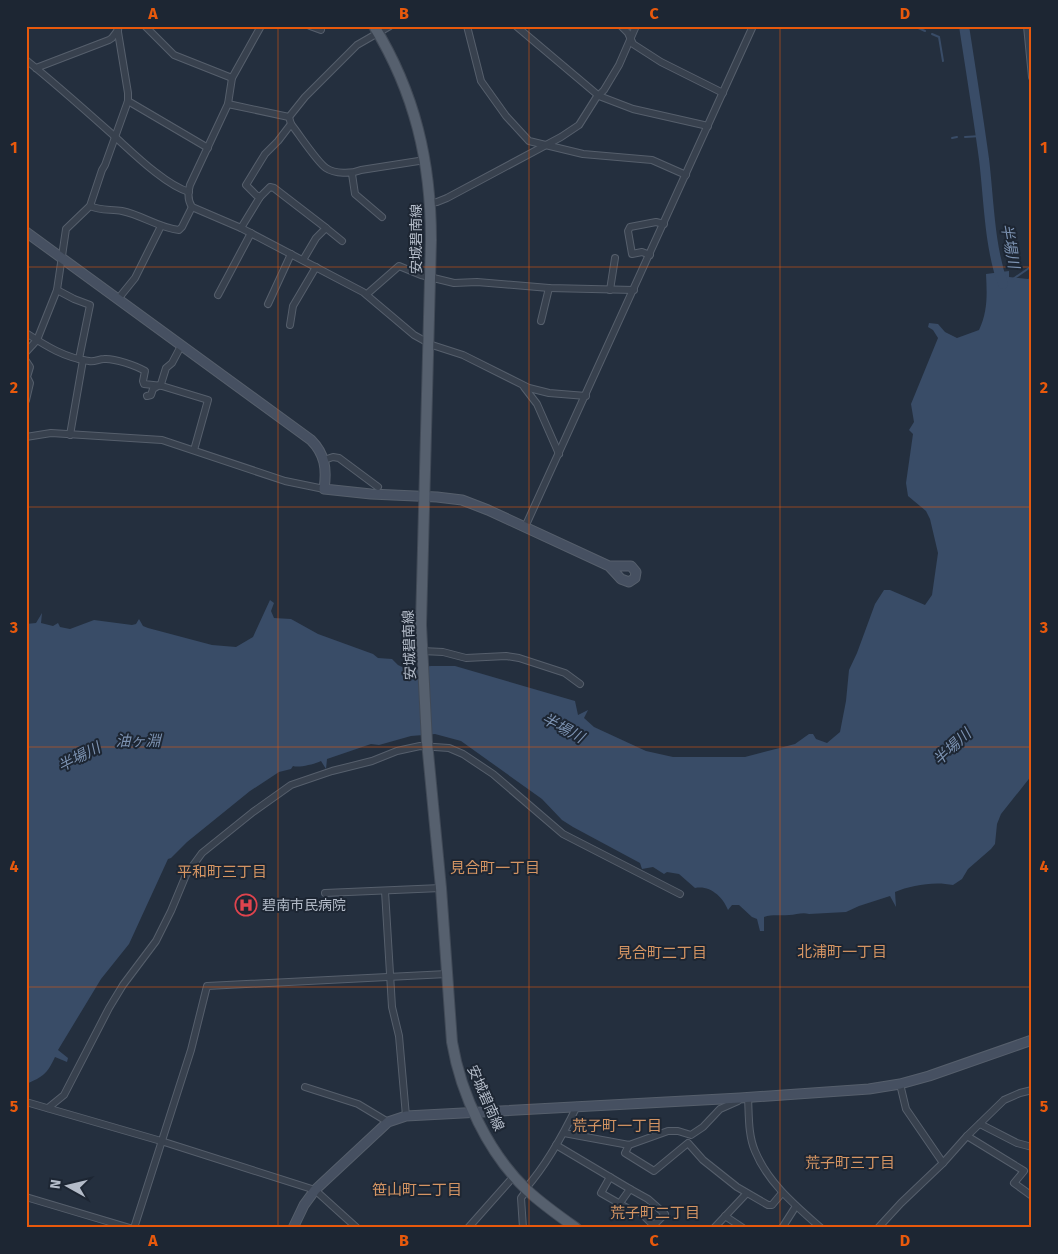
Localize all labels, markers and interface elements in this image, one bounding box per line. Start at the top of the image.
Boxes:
text: A [147,4,158,23]
text: B [399,4,409,23]
text: C [649,4,659,23]
text: D [900,4,910,23]
text: 1 [10,138,18,157]
text: 1 [1040,138,1048,157]
street label: 安城碧南線 [408,204,425,274]
water label: 半場川 [997,222,1023,272]
text: 2 [10,378,18,397]
text: 2 [1040,378,1048,397]
street label: 安城碧南線 [400,610,419,680]
text: 3 [9,618,18,637]
text: 3 [1039,618,1048,637]
water label: 半場川 [539,709,589,747]
water label: 半場川 [929,724,976,769]
water label: 油ヶ淵 [115,732,162,750]
water label: 半場川 [55,738,105,775]
text: 4 [9,857,19,876]
text: 4 [1039,857,1049,876]
district label: 見合町一丁目 [450,859,540,877]
district label: 平和町三丁目 [177,863,267,881]
hospital icon: 碧南市民病院 [234,893,258,917]
place label: 碧南市民病院 [262,897,346,914]
district label: 北浦町一丁目 [797,943,887,961]
district label: 見合町二丁目 [617,944,707,962]
street label: 安城碧南線 [464,1063,508,1134]
text: 5 [10,1097,19,1116]
text: 5 [1040,1097,1049,1116]
district label: 荒子町一丁目 [572,1117,662,1135]
district label: 荒子町三丁目 [805,1154,895,1172]
north arrow [42,1162,92,1212]
text: N [47,1178,65,1190]
district label: 笹山町二丁目 [372,1181,462,1199]
district label: 荒子町二丁目 [610,1204,700,1222]
text: A [147,1231,158,1250]
text: B [399,1231,409,1250]
text: C [649,1231,659,1250]
text: D [900,1231,910,1250]

